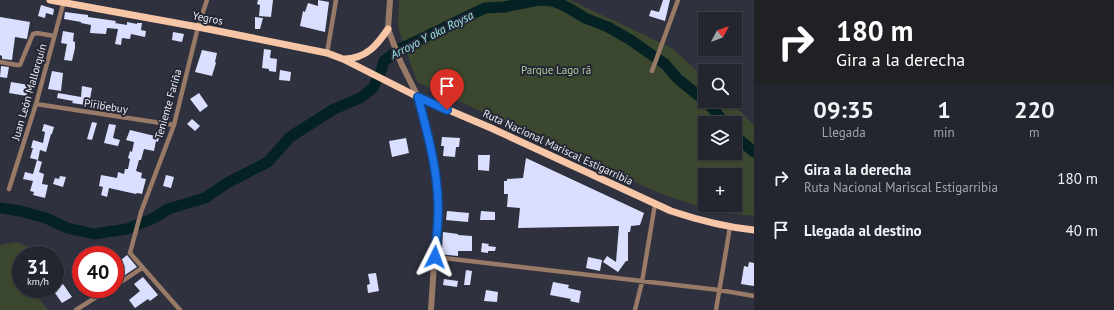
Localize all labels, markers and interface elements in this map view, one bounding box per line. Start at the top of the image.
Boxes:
water label: Arroyo Y aka Roysa [387,7,476,62]
street label: Yegros [192,8,225,28]
north arrow [698,12,742,56]
map controls [698,12,742,212]
text: 180 m [836,12,913,49]
icon: right [770,16,822,68]
street label: Juan León Mallorquín [8,42,49,143]
text: Gira a la derecha [836,48,965,71]
park label: Parque Lago rã [521,63,591,77]
button: search [698,64,742,108]
street label: Teniente Fariña [151,67,185,141]
pin [430,69,464,110]
icon: arrive [436,75,458,97]
text: 09:35 [813,94,874,125]
text: 1 [937,94,951,125]
text: 220 [1014,94,1055,125]
street label: Piribebuy [83,96,130,117]
street label: Ruta Nacional Mariscal Estigarribia [481,106,635,188]
button: layers [698,116,742,160]
text: Llegada [822,124,866,141]
text: min [933,124,955,141]
text: m [1029,124,1040,141]
text: Gira a la derecha [804,160,911,179]
icon: right [770,167,792,189]
button: + [698,168,742,212]
text: 180 m [1057,169,1098,188]
text: Ruta Nacional Mariscal Estigarribia [804,179,998,196]
icon: arrive [770,219,792,241]
text: Llegada al destino [804,221,922,240]
text: 40 m [1065,221,1098,240]
position arrow [414,236,456,278]
speed limit sign: 40 [72,246,124,298]
text: 31 [27,254,49,280]
text: km/h [27,275,49,288]

